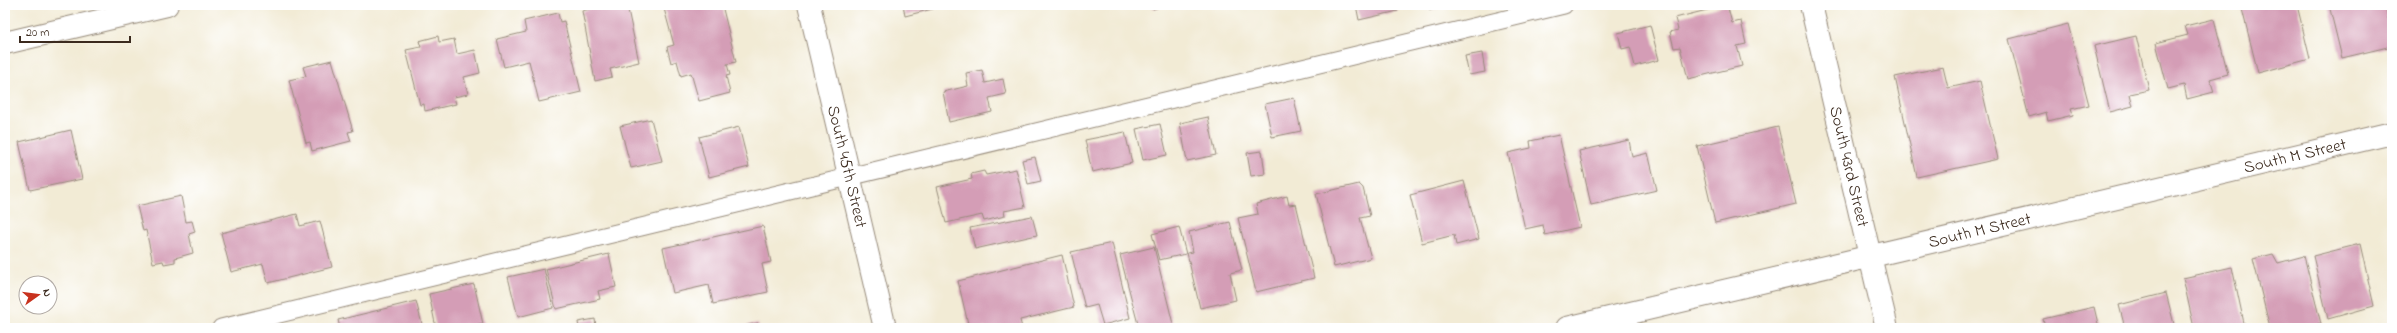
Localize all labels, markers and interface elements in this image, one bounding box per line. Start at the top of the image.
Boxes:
scale bar [20,18,130,44]
text: 20 m [26,24,49,42]
street label: South 45th Street [821,103,874,231]
street label: South 43rd Street [1823,104,1875,230]
street label: South M Street [2241,132,2349,180]
street label: South M Street [1926,206,2034,255]
north arrow [18,275,58,315]
text: N [38,287,55,298]

